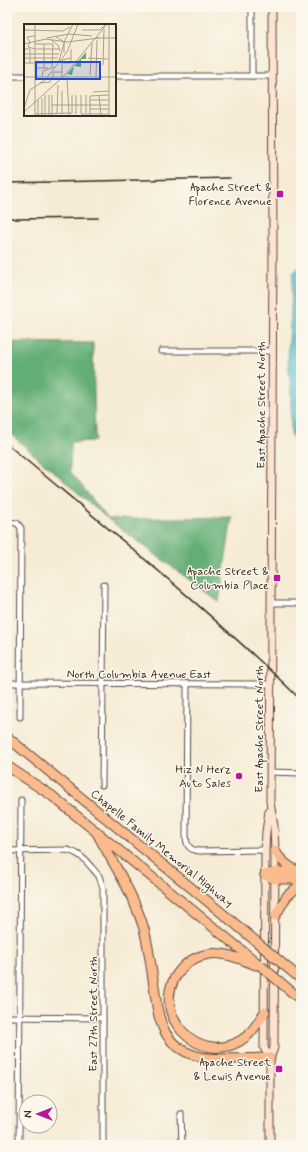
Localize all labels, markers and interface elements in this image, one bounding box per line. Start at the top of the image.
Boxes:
inset map [24,24,116,116]
place label: Apache Street & Florence Avenue [189,180,272,210]
marker: Apache Street & Florence Avenue [275,189,285,199]
street label: East Apache Street North [254,341,270,469]
place label: Apache Street & Columbia Place [187,564,269,594]
marker: Apache Street & Columbia Place [272,573,282,583]
street label: East Apache Street North [252,665,268,793]
street label: North Columbia Avenue East [67,667,212,683]
place label: Hiz N Herz Auto Sales [175,762,232,792]
marker: Hiz N Herz Auto Sales [234,771,244,781]
street label: Chapelle Family Memorial Highway [87,786,236,911]
street label: East 27th Street North [86,956,102,1072]
place label: Apache Street & Lewis Avenue [193,1055,271,1085]
marker: Apache Street & Lewis Avenue [274,1064,284,1074]
north arrow [18,1094,58,1134]
text: N [22,1110,36,1118]

